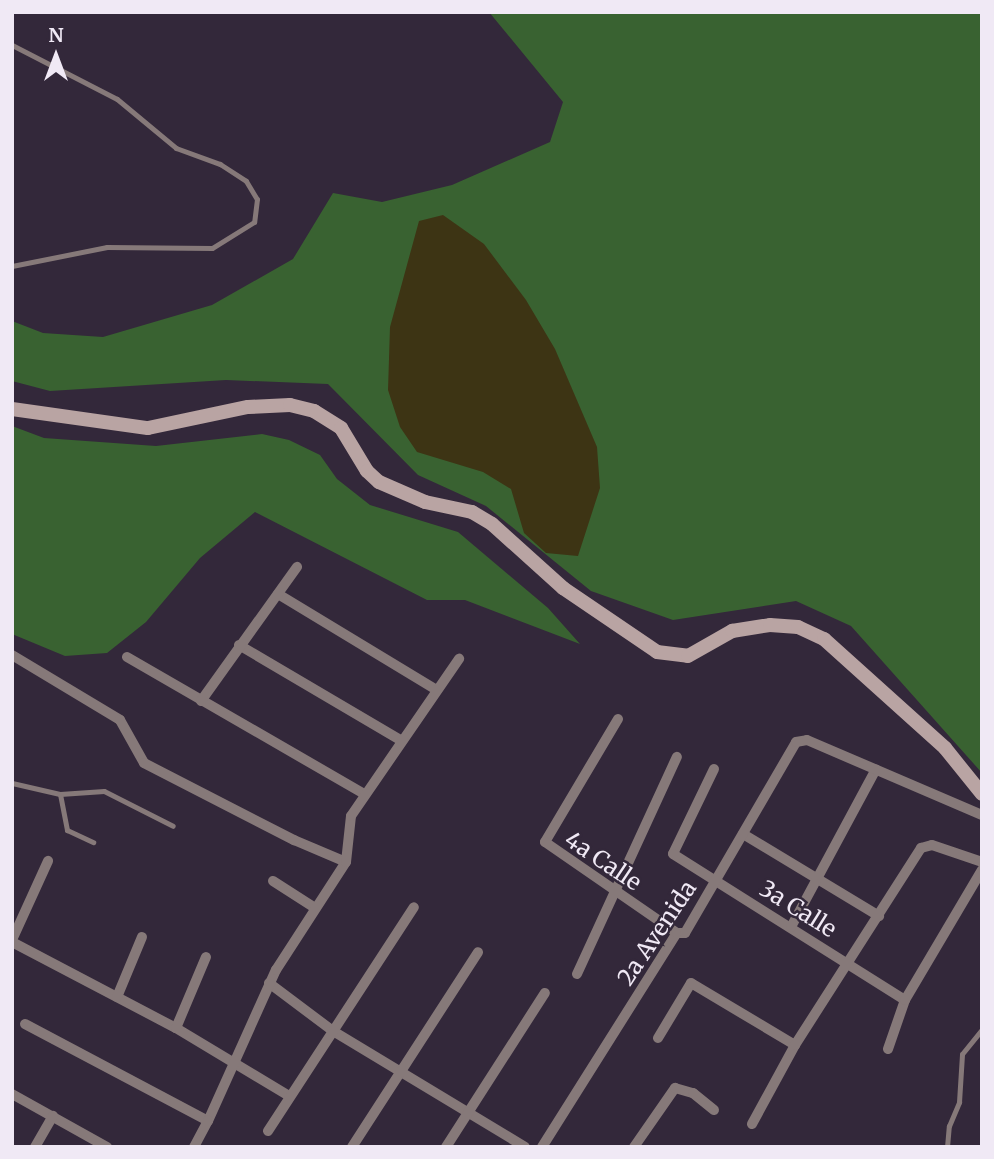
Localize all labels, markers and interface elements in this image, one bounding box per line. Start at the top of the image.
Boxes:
north arrow [21,21,91,91]
text: N [48,23,64,47]
street label: 4a Calle [560,825,646,897]
street label: 2a Avenida [612,875,702,991]
street label: 3a Calle [755,875,841,943]

